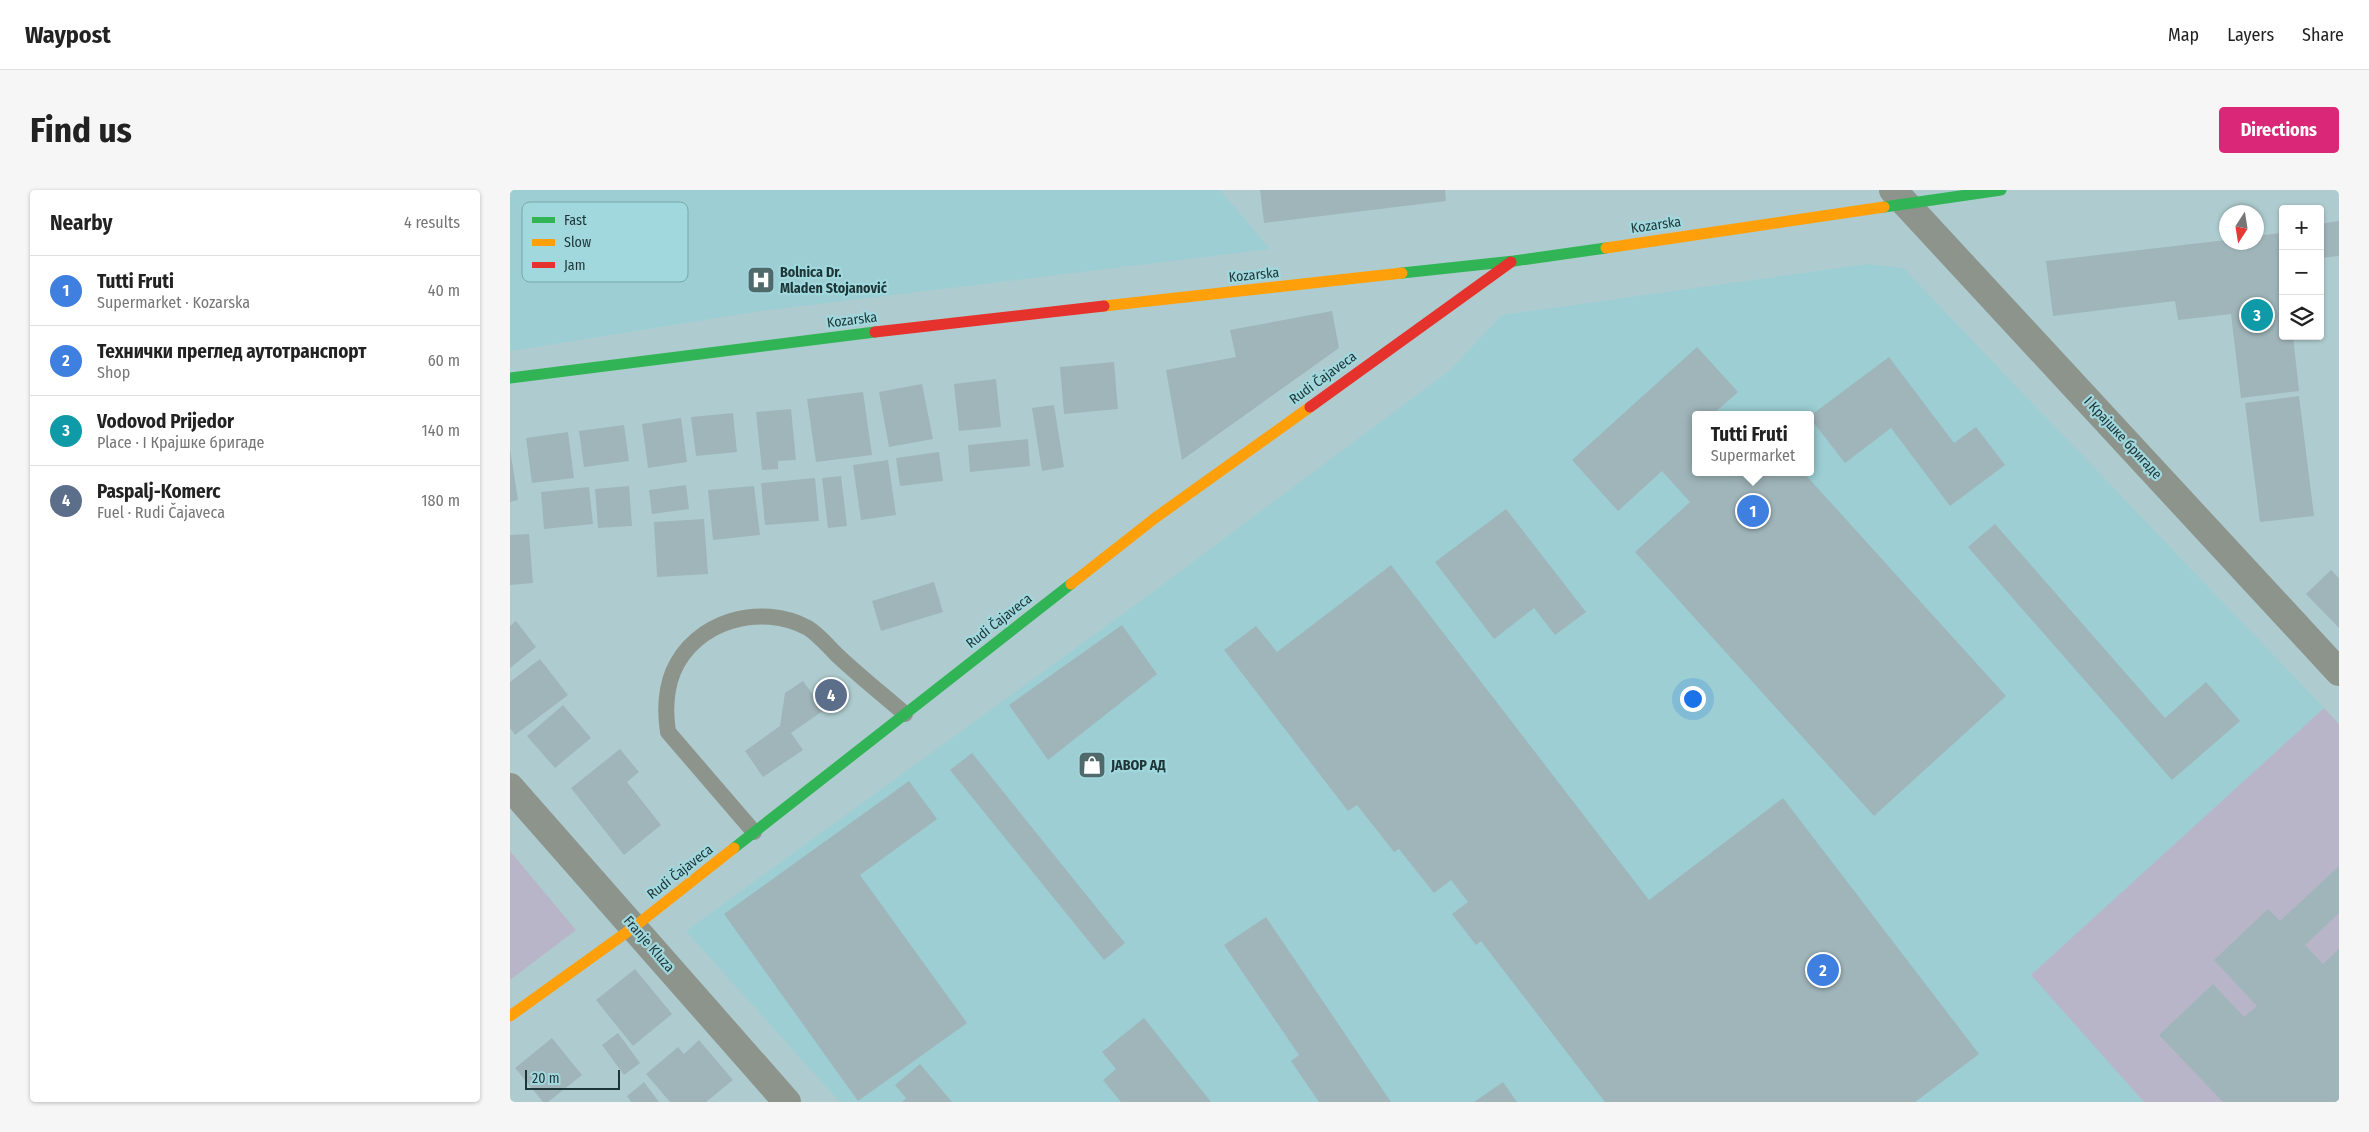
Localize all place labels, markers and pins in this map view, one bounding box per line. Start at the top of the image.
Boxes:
place label: Bolnica Dr. Mladen Stojanović [780,264,888,297]
hospital icon: Bolnica Dr. Mladen Stojanović [746,265,776,295]
pin: 3 [2241,296,2273,334]
pin: 1 [1737,492,1769,530]
pin: 4 [815,676,847,714]
shop icon: ЈАВОР АД [1077,750,1107,780]
place label: ЈАВОР АД [1110,757,1166,774]
pin: 2 [1807,951,1839,989]

